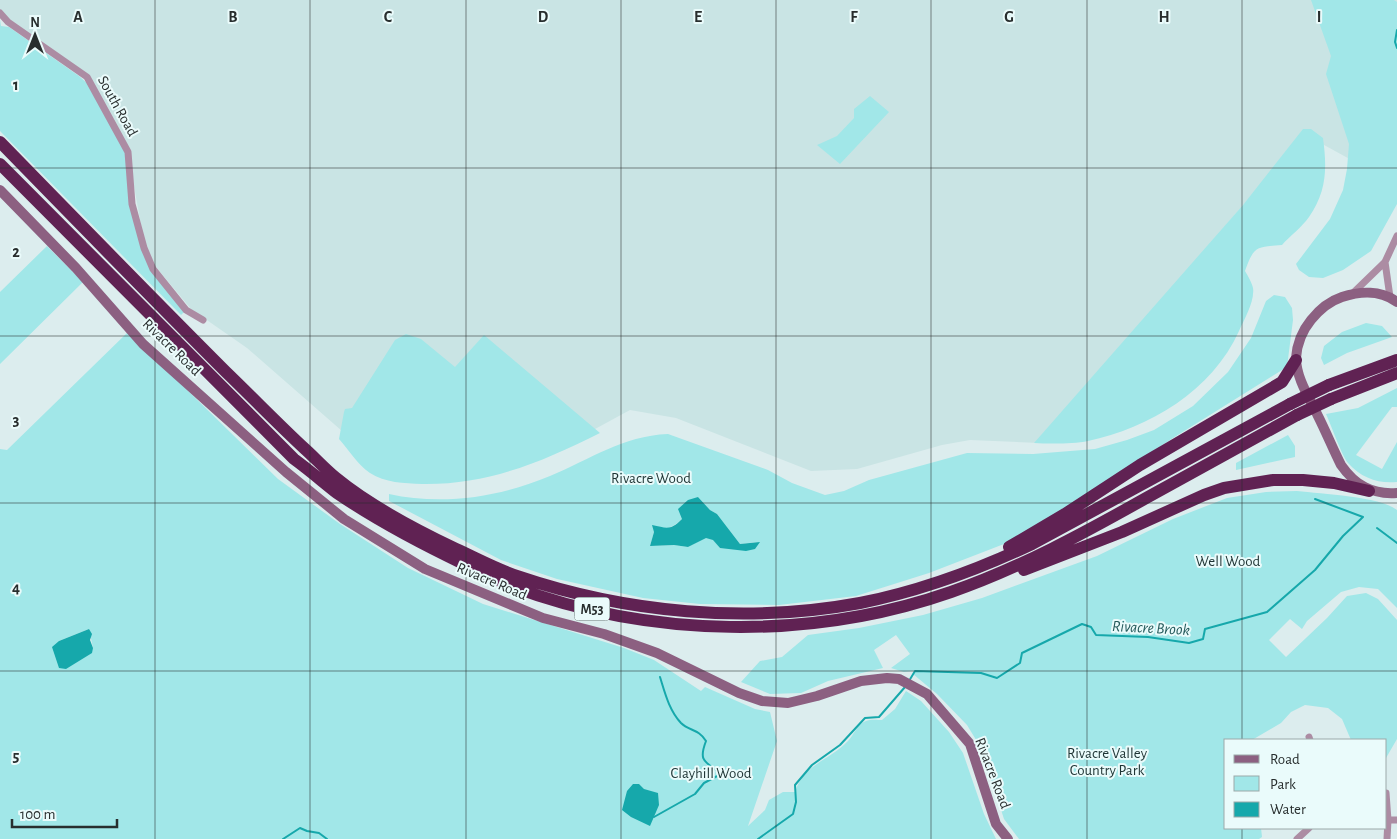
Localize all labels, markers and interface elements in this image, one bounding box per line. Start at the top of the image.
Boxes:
text: A [73,9,83,25]
text: B [228,9,238,25]
text: C [384,9,393,25]
text: D [538,9,549,25]
text: E [694,9,702,25]
text: F [850,9,858,25]
text: G [1004,9,1014,25]
text: H [1158,9,1170,25]
text: I [1317,9,1321,25]
north arrow [10,10,60,60]
text: N [30,16,40,30]
street label: South Road [95,73,140,139]
text: 1 [13,77,19,93]
text: 2 [12,244,20,260]
street label: Rivacre Road [140,316,204,379]
text: 3 [13,412,20,428]
park label: Rivacre Wood [611,471,691,486]
park label: Well Wood [1196,554,1261,569]
street label: Rivacre Road [455,560,529,603]
text: 4 [12,580,20,596]
road number: M53 [574,598,610,620]
water label: Rivacre Brook [1112,618,1190,638]
street label: Rivacre Road [972,736,1013,811]
legend [1224,739,1387,829]
park label: Rivacre Valley Country Park [1067,746,1148,778]
text: 5 [13,748,20,764]
text: Road [1270,752,1300,767]
park label: Clayhill Wood [670,766,752,781]
text: Park [1270,777,1296,792]
scale bar [12,796,118,828]
text: Water [1270,802,1306,817]
text: 100 m [20,807,55,822]

